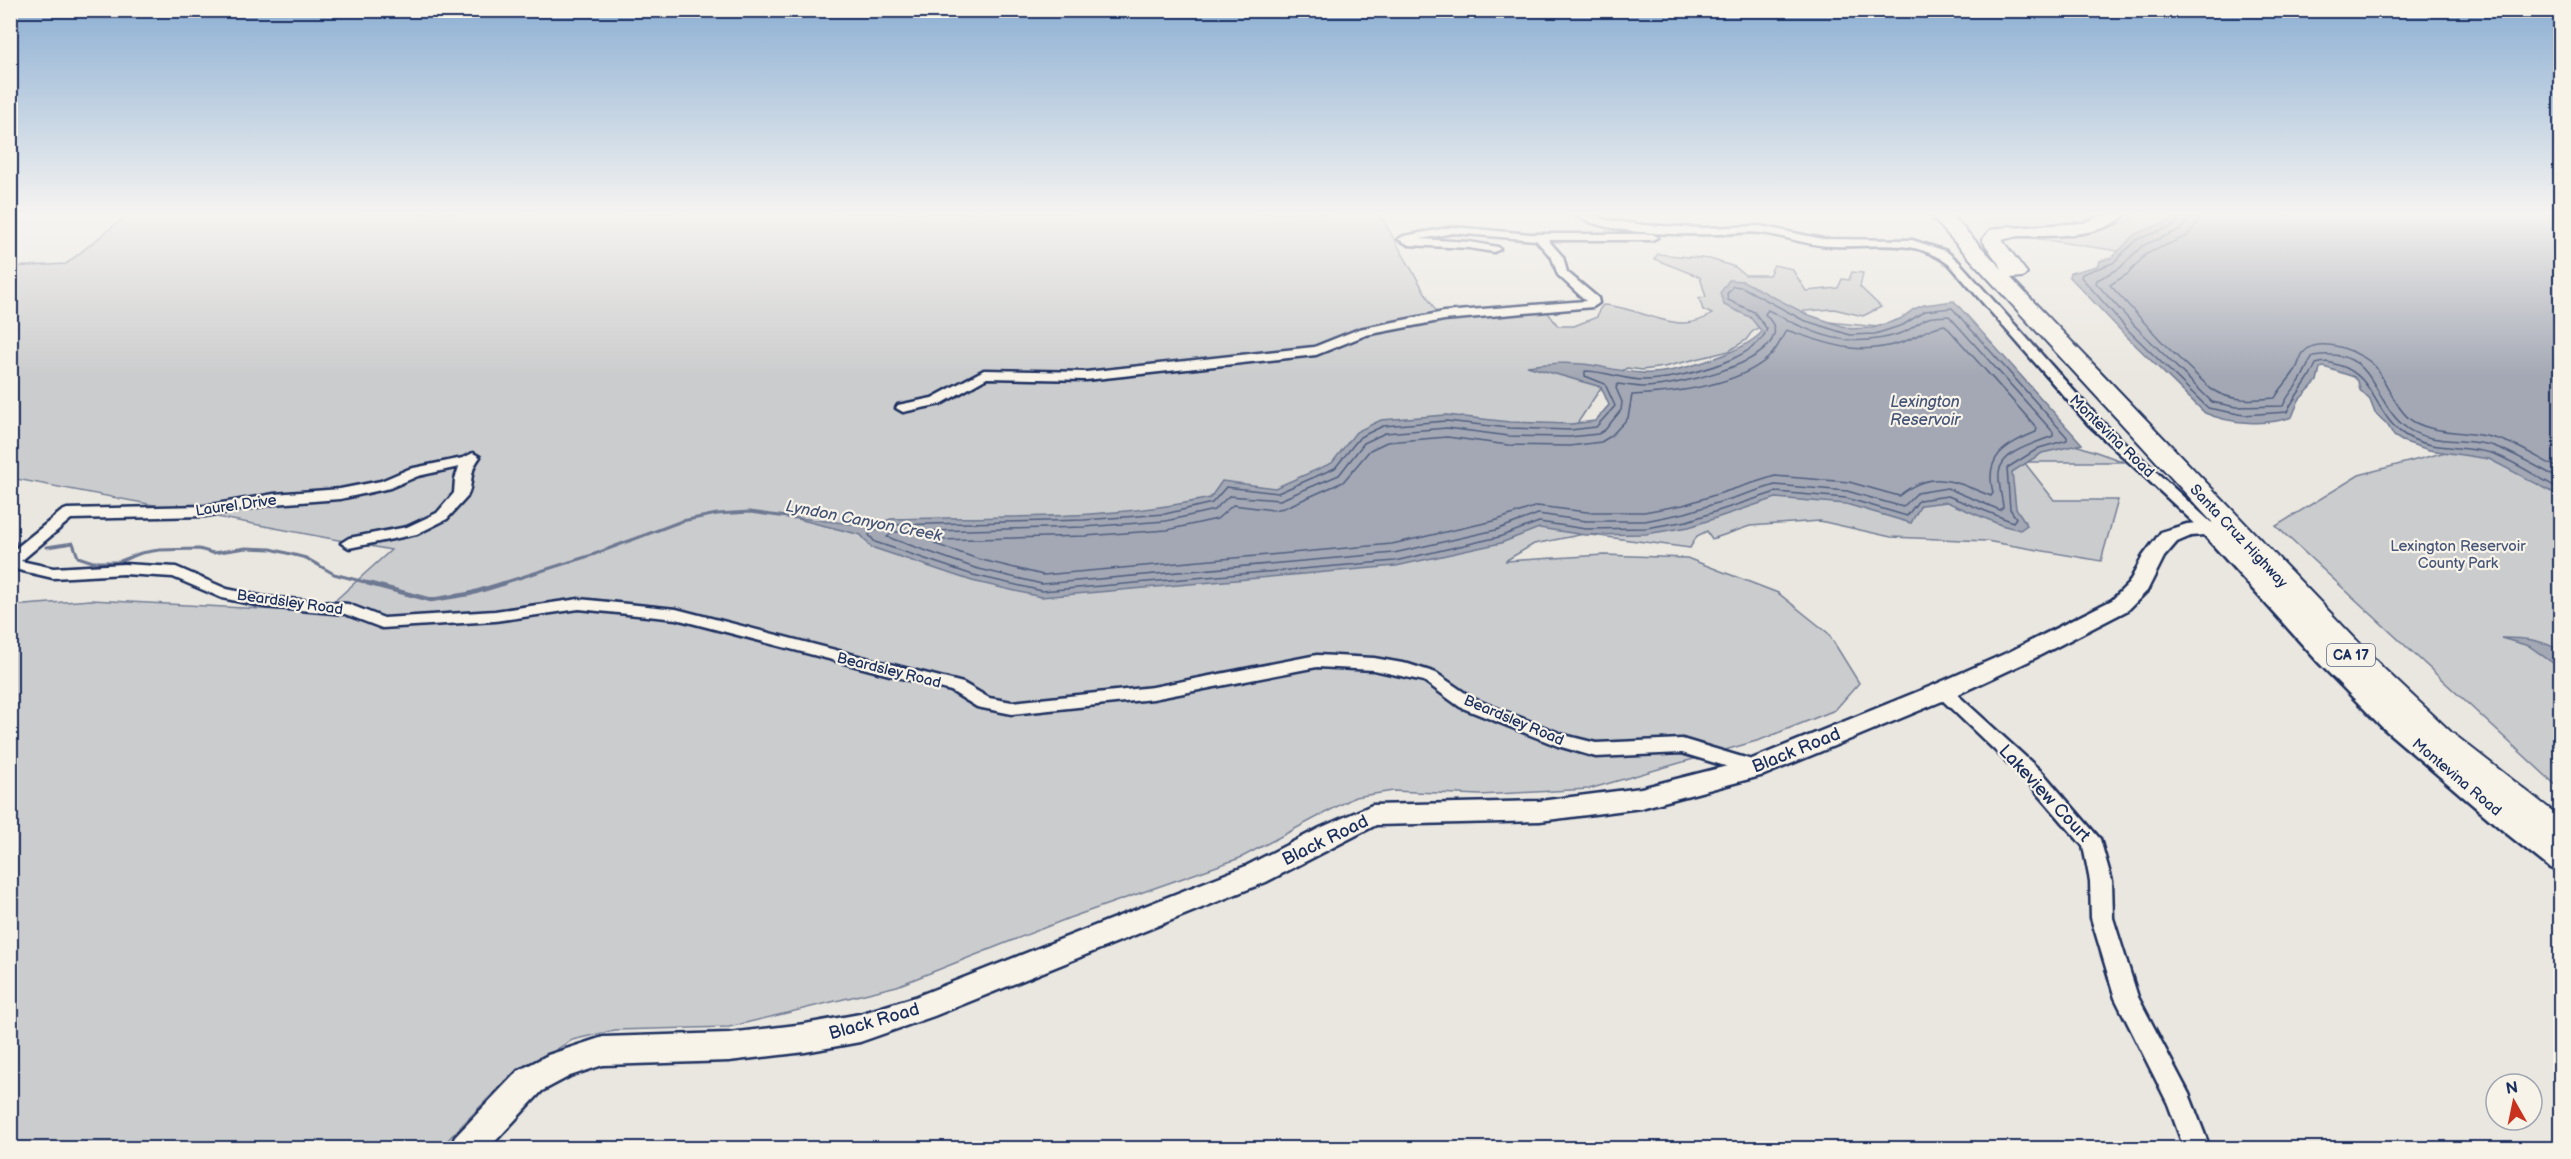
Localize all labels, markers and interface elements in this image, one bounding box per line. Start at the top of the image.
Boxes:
street label: Montevina Road [2065,391,2158,482]
water label: Lexington Reservoir [1890,393,1961,430]
street label: Santa Cruz Highway [2186,481,2292,592]
street label: Laurel Drive [194,490,278,521]
water label: Lyndon Canyon Creek [784,497,944,546]
park label: Lexington Reservoir County Park [2390,537,2526,573]
street label: Beardsley Road [236,586,344,619]
road number: CA 17 [2327,644,2375,666]
street label: Beardsley Road [835,648,943,693]
street label: Beardsley Road [1461,691,1567,750]
street label: Black Road [1749,723,1843,778]
street label: Montevina Road [2408,734,2505,820]
street label: Lakeview Court [1994,741,2095,846]
street label: Black Road [1279,811,1372,870]
street label: Black Road [826,999,922,1044]
north arrow [2484,1072,2544,1132]
text: N [2504,1078,2519,1099]

